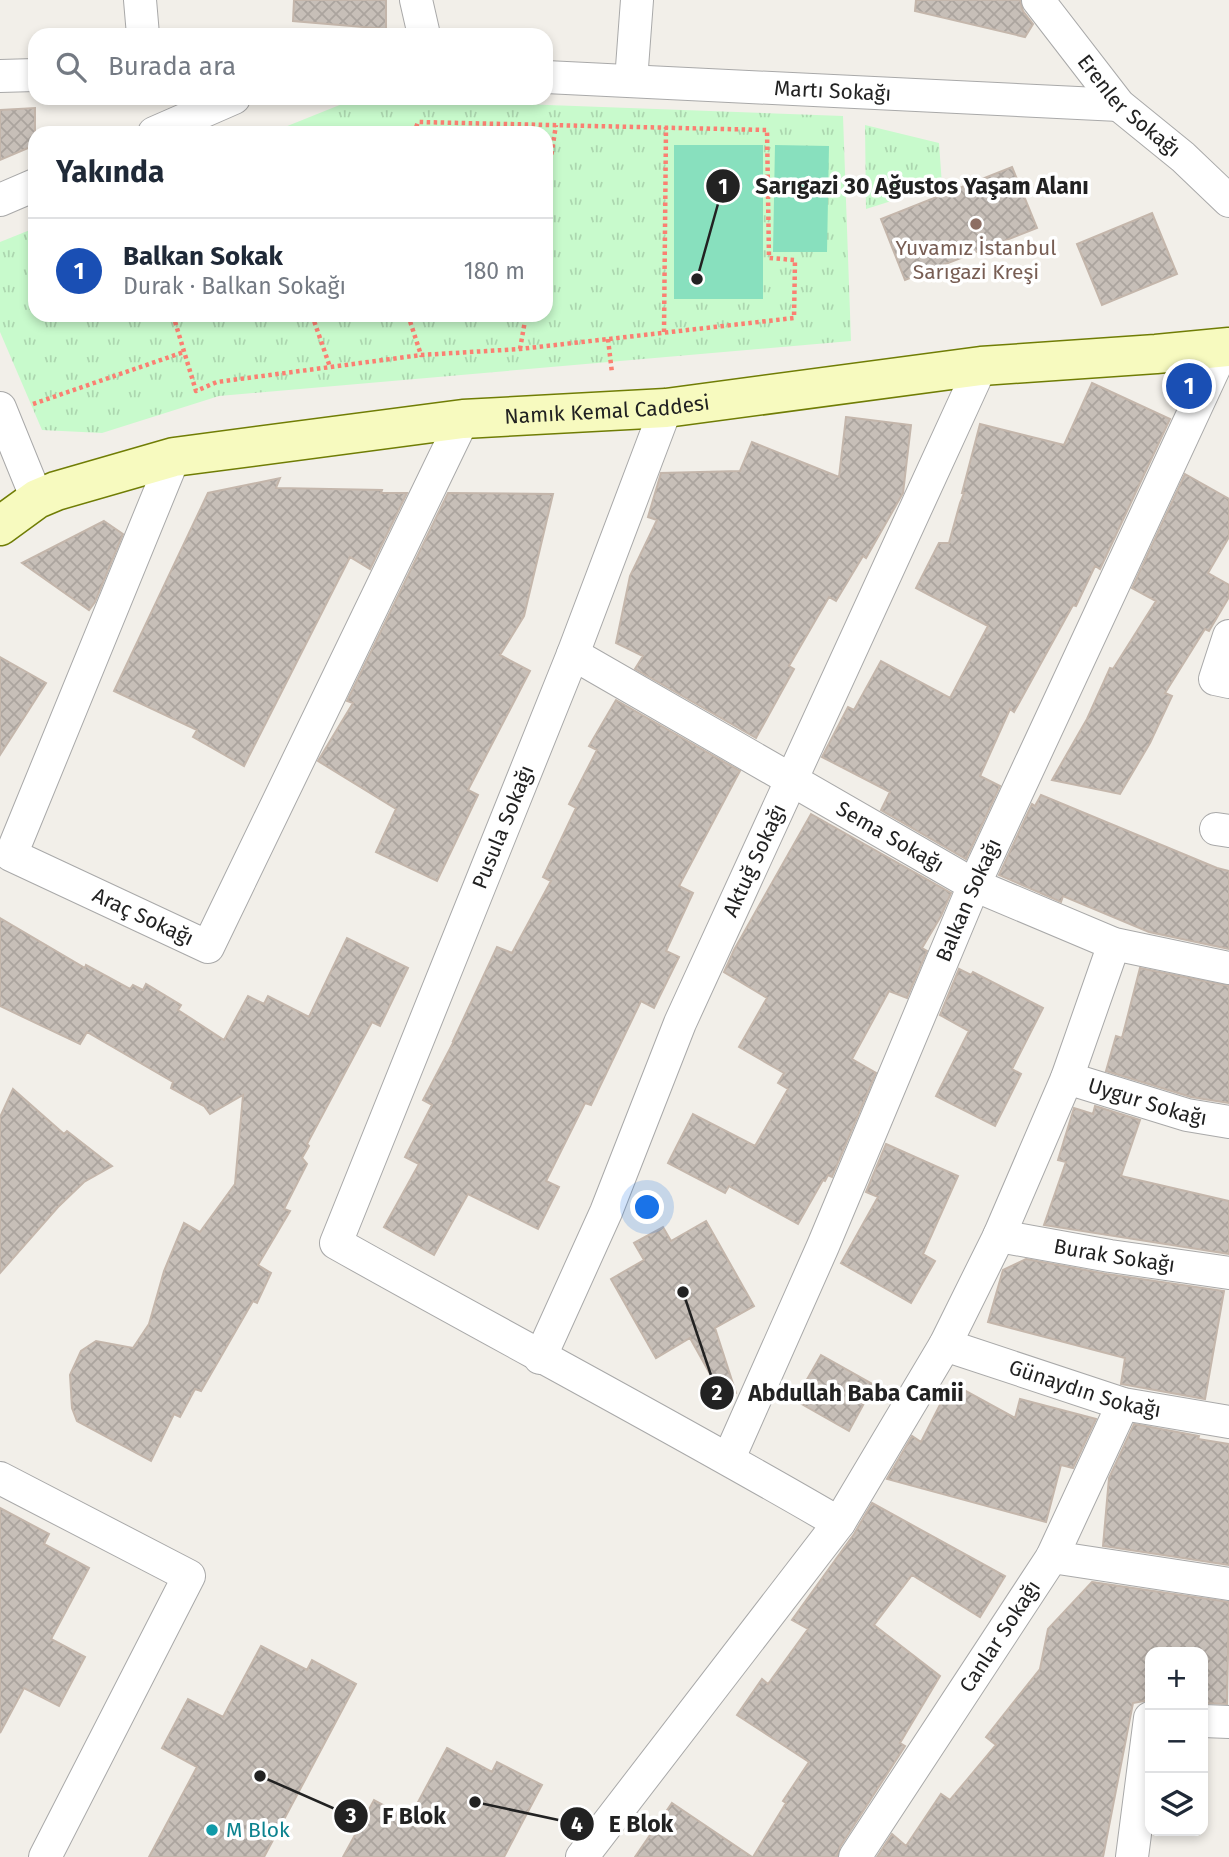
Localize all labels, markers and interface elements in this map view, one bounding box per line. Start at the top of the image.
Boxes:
search box [28,28,553,105]
icon: search [52,48,90,86]
street label: Erenler Sokağı [1072,49,1186,163]
text: Burada ara [108,51,236,82]
street label: Martı Sokağı [773,75,892,107]
text: Yakında [56,154,164,190]
callout: Sarıgazi 30 Ağustos Yaşam Alanı [706,164,1102,208]
text: Sarıgazi 30 Ağustos Yaşam Alanı [755,172,1089,201]
text: 1 [718,174,728,200]
marker: Yuvamız İstanbul Sarıgazi Kreşi [968,216,984,232]
place label: Yuvamız İstanbul Sarıgazi Kreşi [896,235,1056,285]
text: Balkan Sokak [123,241,283,272]
text: 1 [74,257,84,285]
text: 180 m [464,257,525,285]
text: Durak · Balkan Sokağı [123,272,346,300]
pin: 1 [1166,360,1212,412]
street label: Namık Kemal Caddesi [504,389,711,430]
street label: Pusula Sokağı [466,761,540,893]
street label: Sema Sokağı [832,795,949,878]
street label: Aktuğ Sokağı [717,800,792,921]
street label: Balkan Sokağı [930,834,1007,966]
street label: Araç Sokağı [88,882,198,952]
street label: Uygur Sokağı [1085,1072,1209,1131]
your location [630,1190,664,1224]
street label: Burak Sokağı [1052,1233,1177,1278]
street label: Günaydın Sokağı [1006,1354,1163,1423]
callout: Abdullah Baba Camii [699,1371,978,1415]
text: Abdullah Baba Camii [747,1379,964,1407]
text: 2 [712,1380,723,1406]
street label: Canlar Sokağı [954,1575,1046,1697]
map controls [1145,1647,1208,1836]
button: + [1145,1647,1208,1710]
button: − [1145,1710,1208,1773]
button: layers [1145,1773,1208,1836]
callout: F Blok [333,1794,460,1838]
text: F Blok [382,1802,446,1830]
callout: E Blok [560,1802,687,1846]
text: 3 [345,1803,357,1829]
text: E Blok [609,1810,674,1838]
text: 4 [571,1812,583,1838]
place label: M Blok [226,1817,290,1843]
marker: M Blok [204,1822,220,1838]

